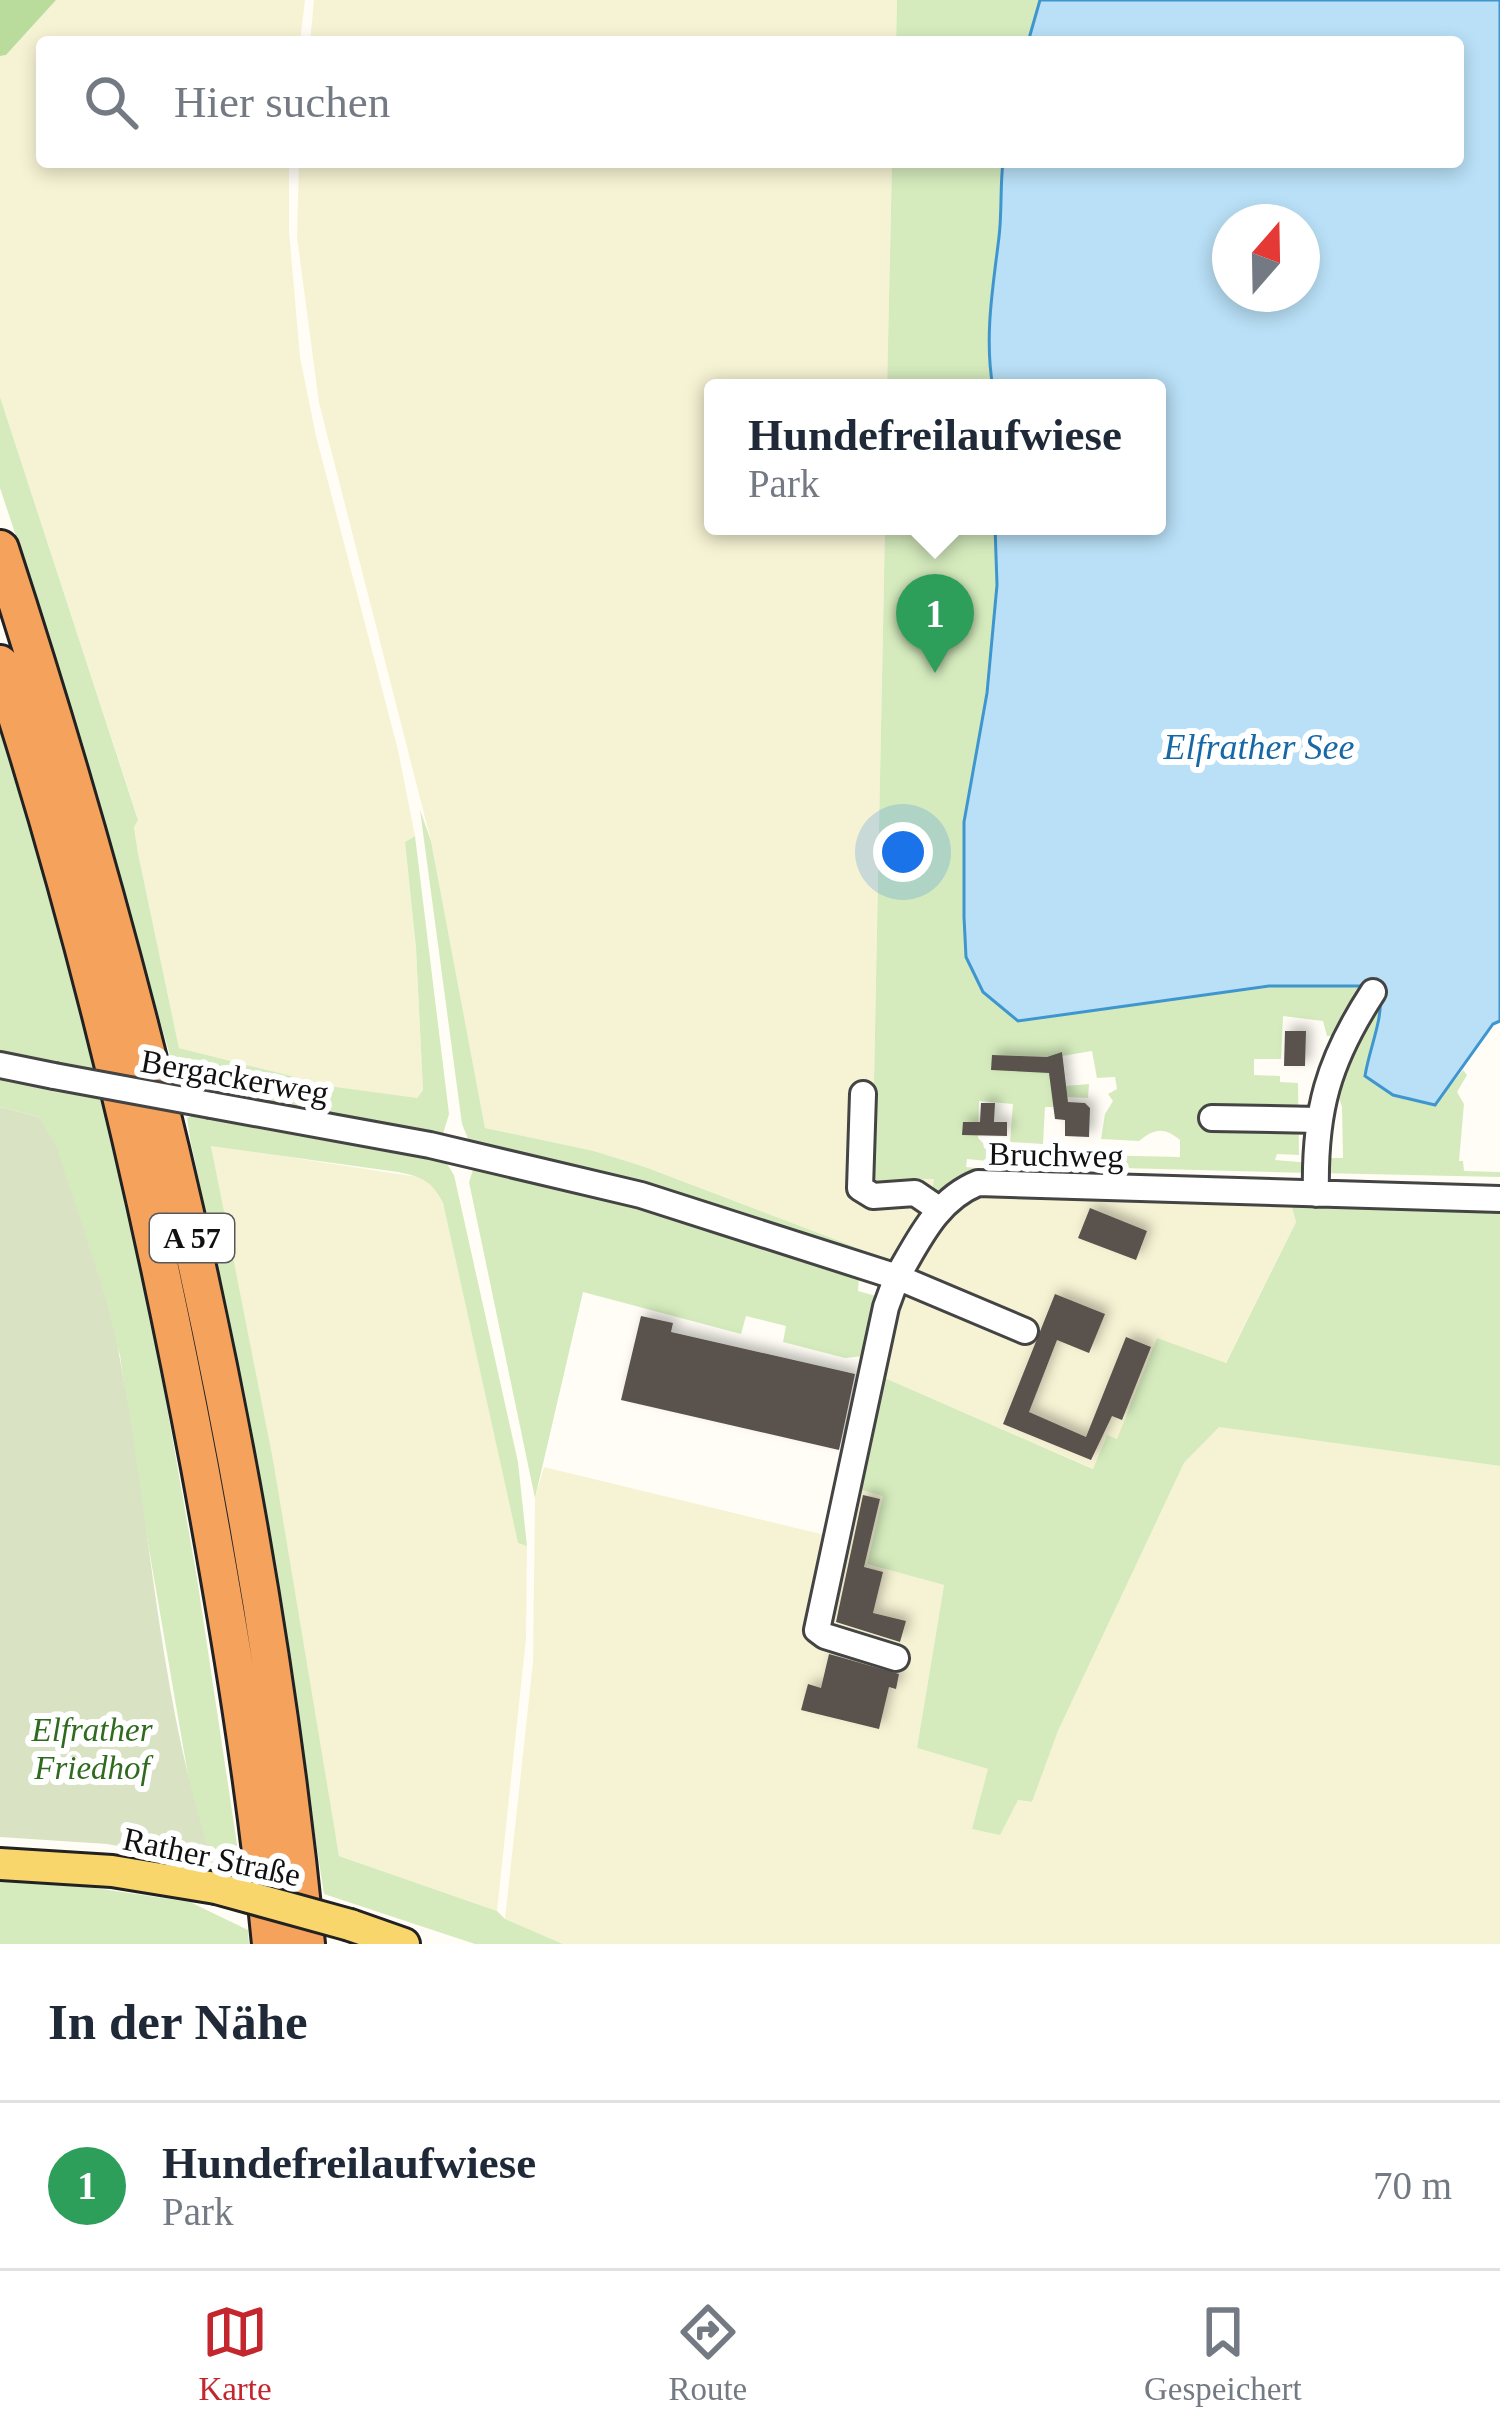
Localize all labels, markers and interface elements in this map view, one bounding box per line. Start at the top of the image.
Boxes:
search box [36,36,1464,168]
icon: search [78,69,144,135]
text: Hier suchen [174,77,390,127]
north arrow [1212,204,1320,312]
popup [704,379,1166,535]
text: Hundefreilaufwiese [748,410,1122,460]
text: Park [748,462,819,505]
pin: 1 [896,574,974,673]
water label: Elfrather See [1163,727,1354,767]
your location [873,822,933,882]
street label: Bergackerweg [138,1043,331,1111]
street label: Bruchweg [988,1136,1124,1174]
road number: A 57 [150,1214,234,1262]
park label: Elfrather Friedhof [31,1712,154,1786]
street label: Rather Straße [120,1821,304,1893]
text: In der Nähe [48,1994,308,2050]
text: Hundefreilaufwiese [162,2138,536,2188]
text: 1 [77,2164,97,2207]
text: 70 m [1373,2164,1452,2207]
text: Park [162,2190,234,2233]
tab: Karte [198,2299,272,2408]
tab: Route [668,2299,747,2408]
tab: Gespeichert [1144,2299,1302,2408]

